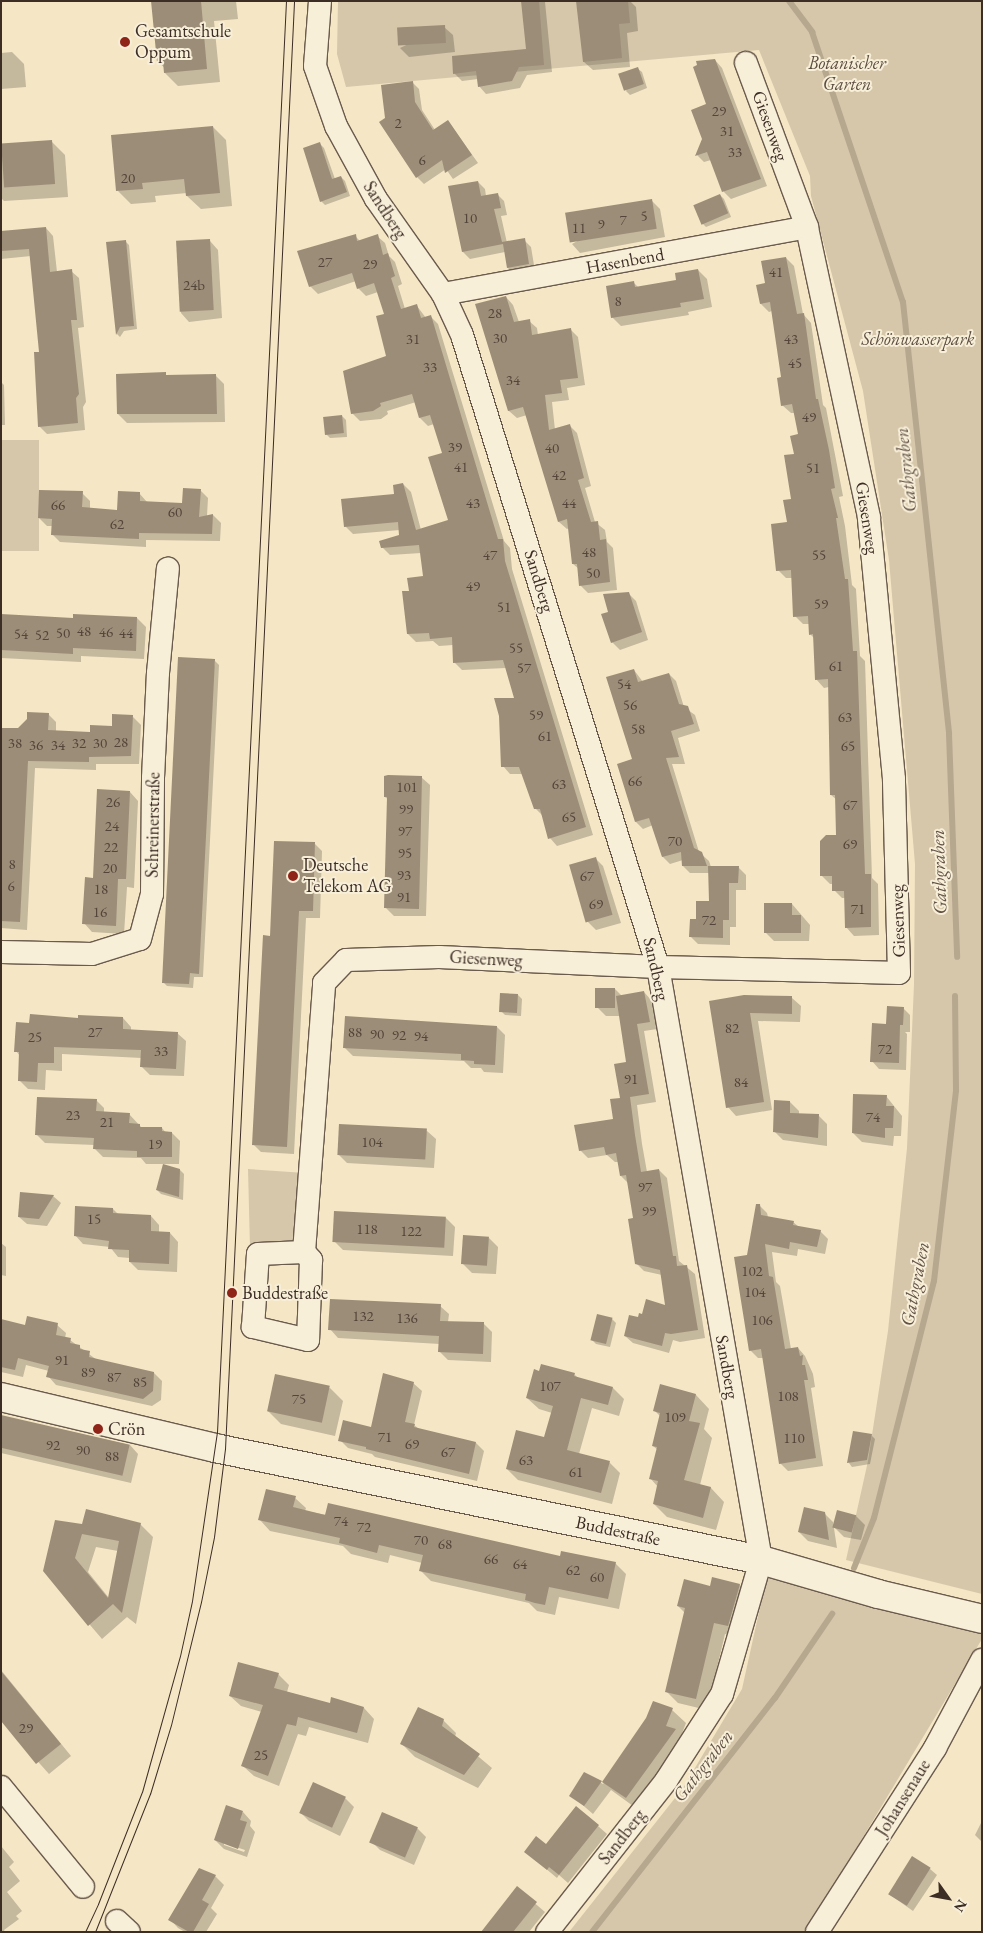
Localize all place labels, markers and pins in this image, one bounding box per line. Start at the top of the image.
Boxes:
place label: Gesamtschule Oppum [135,21,231,64]
marker: Gesamtschule Oppum [119,36,131,48]
place label: Deutsche Telekom AG [303,855,392,898]
marker: Deutsche Telekom AG [287,870,299,882]
place label: Buddestraße [242,1282,328,1304]
marker: Buddestraße [226,1287,238,1299]
place label: Crön [108,1418,145,1440]
marker: Crön [92,1423,104,1435]

